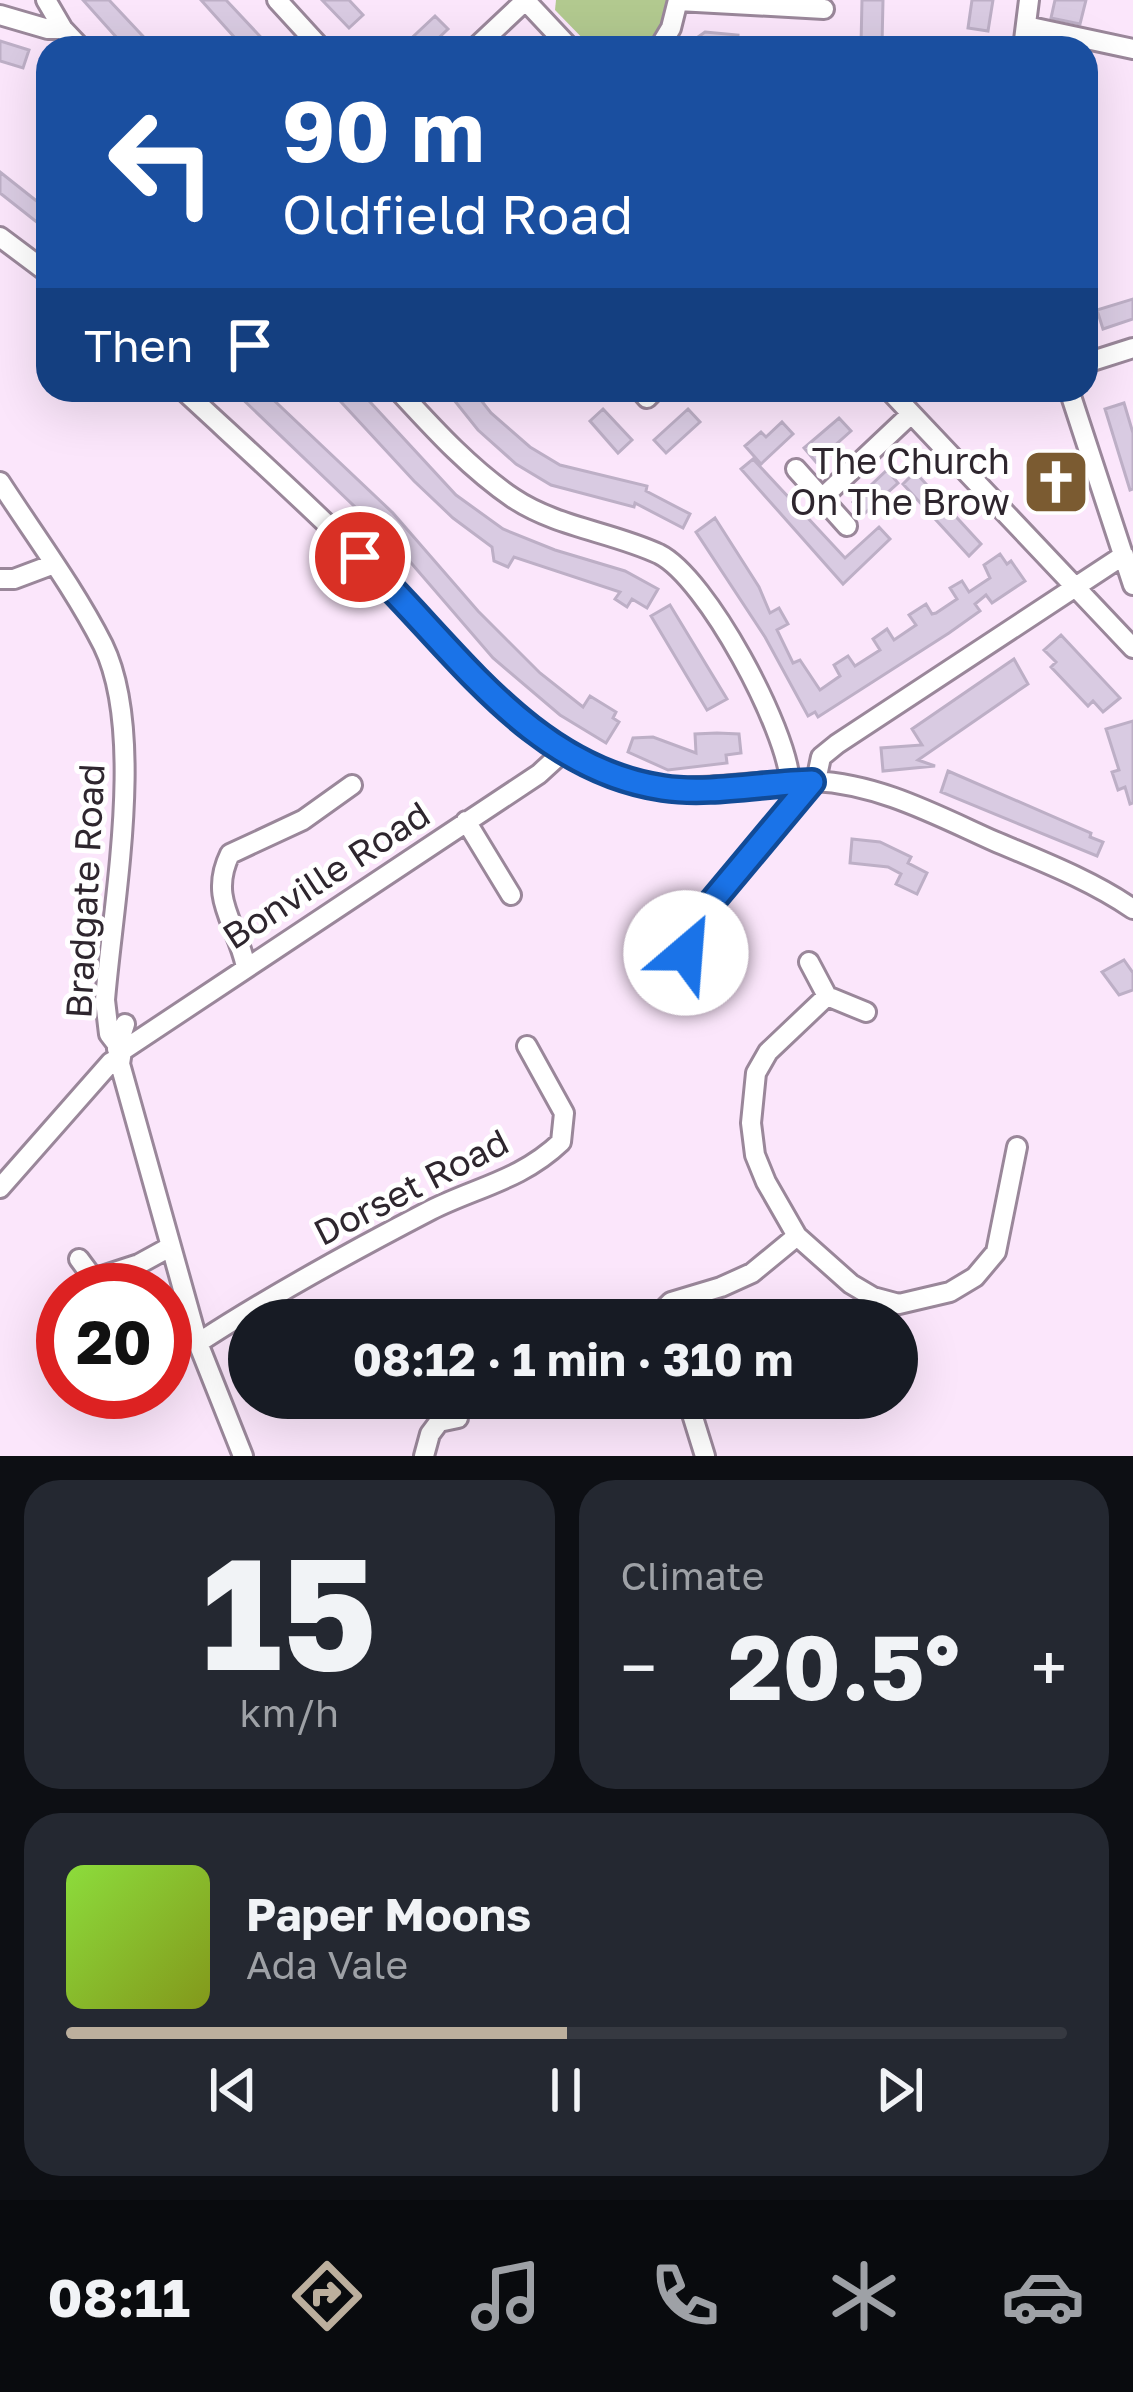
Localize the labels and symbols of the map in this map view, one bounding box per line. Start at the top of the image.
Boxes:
place label: The Church On The Brow [790,439,1010,523]
church icon: The Church On The Brow [1021,447,1091,517]
pin [309,506,411,608]
street label: Bradgate Road [56,763,113,1019]
street label: Bonville Road [214,792,437,957]
position arrow [623,890,749,1016]
street label: Dorset Road [306,1119,515,1254]
speed limit sign: 20 [36,1263,192,1419]

